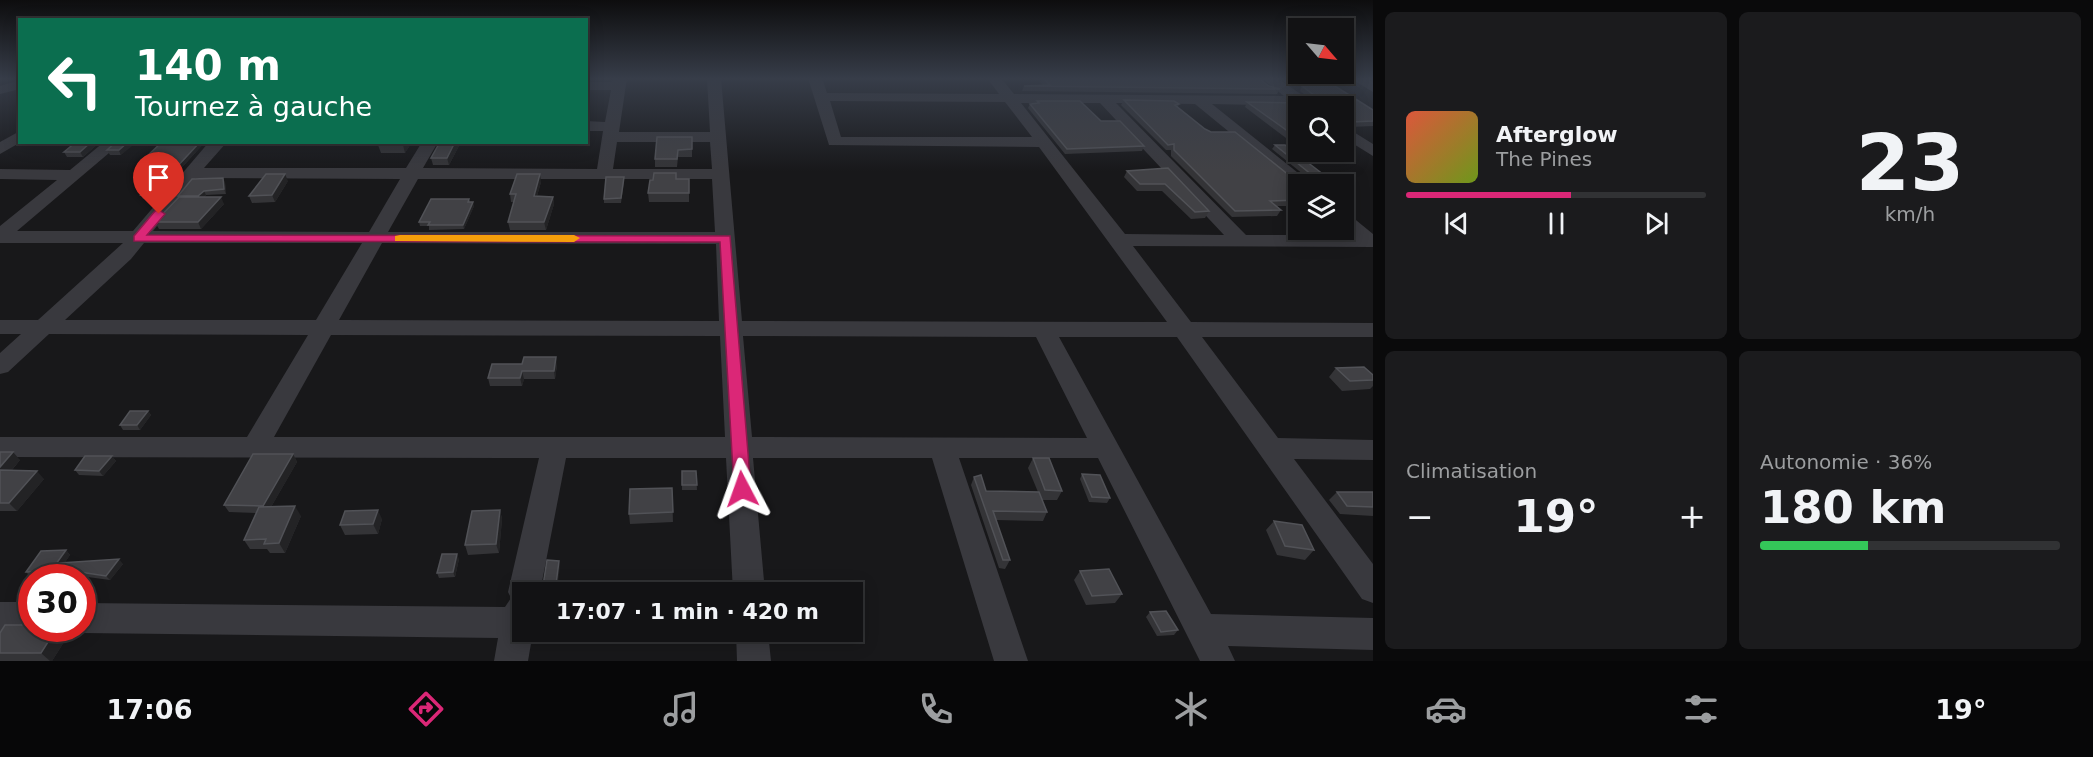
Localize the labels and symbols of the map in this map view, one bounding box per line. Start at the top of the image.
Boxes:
north arrow [1288,18,1354,84]
pin [133,152,184,214]
position arrow [710,457,774,521]
speed limit sign: 30 [18,564,96,642]

